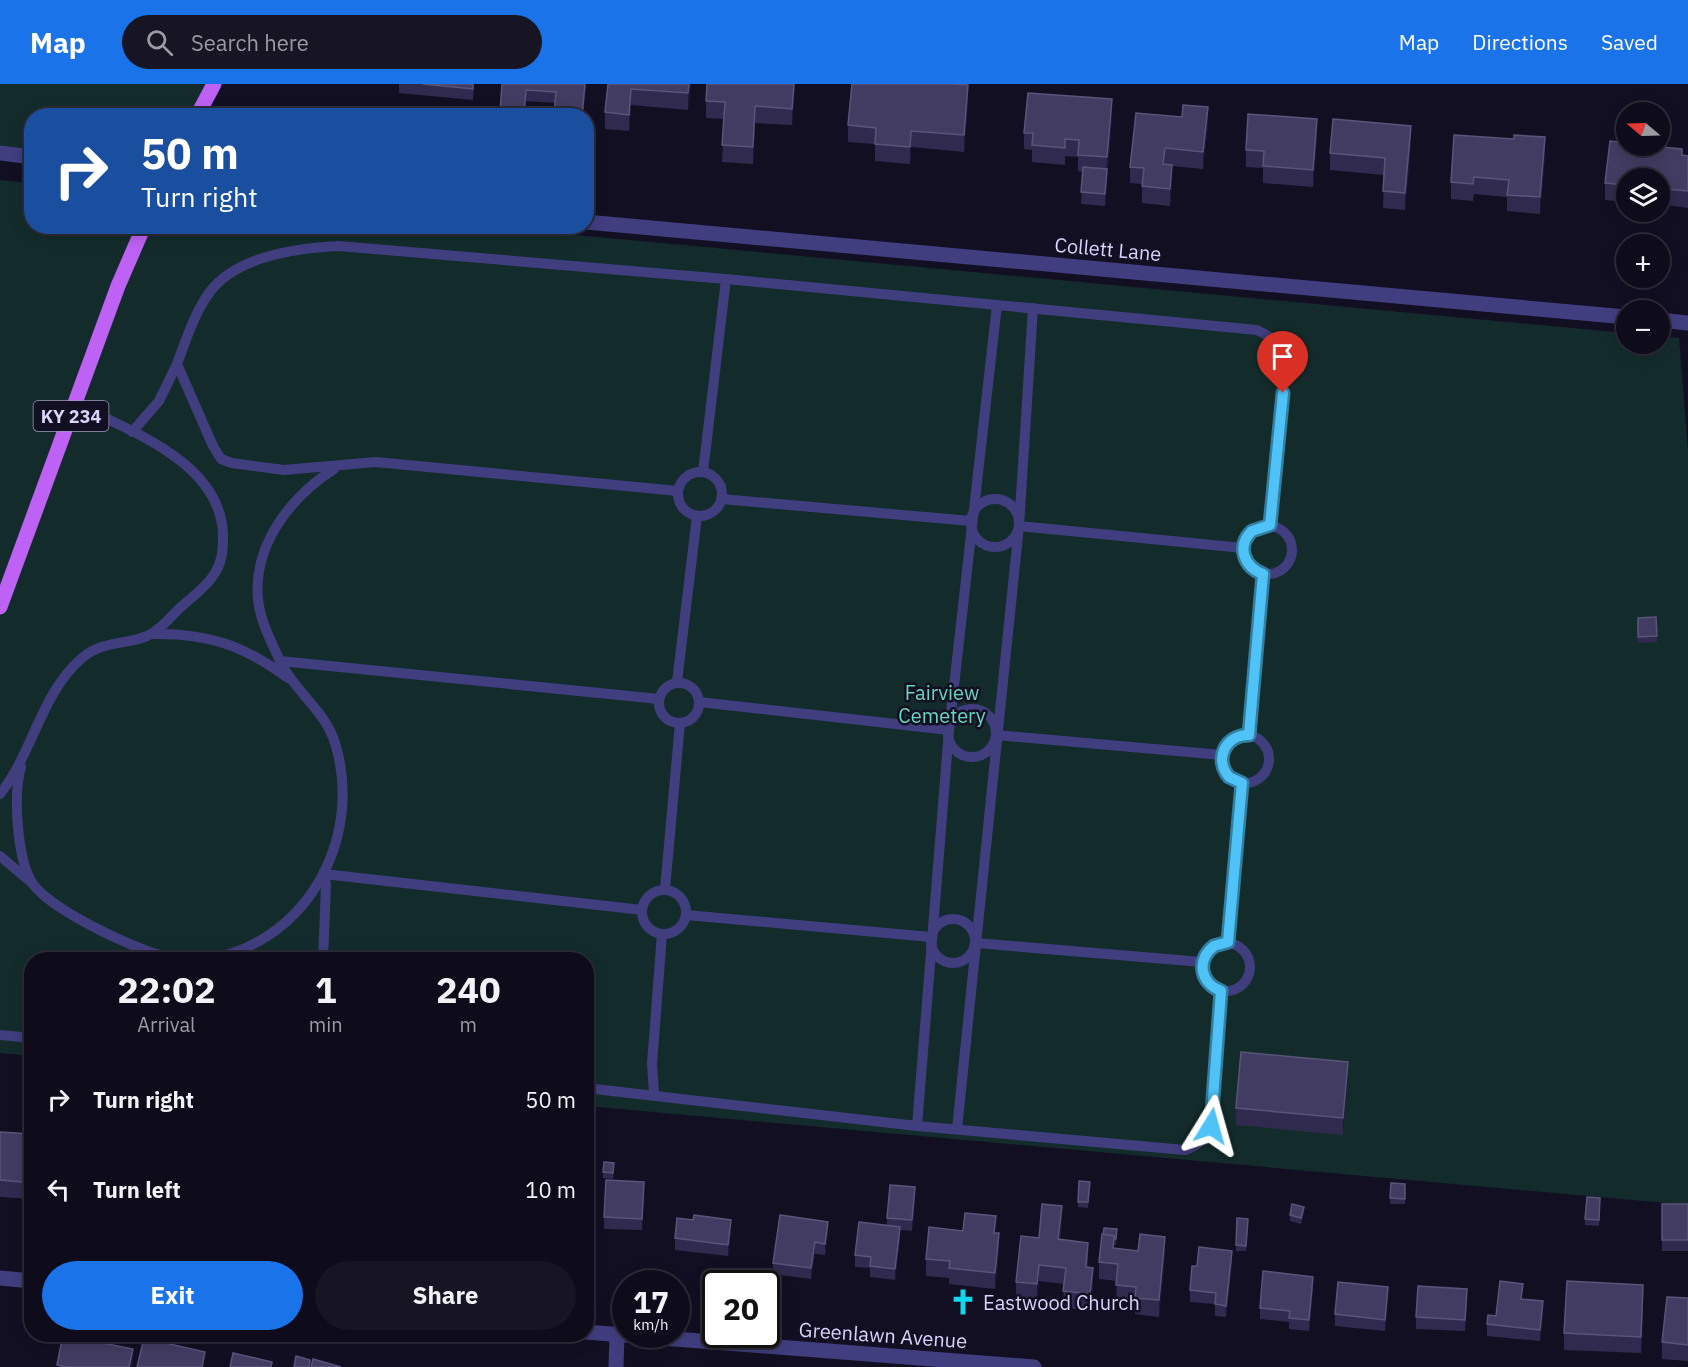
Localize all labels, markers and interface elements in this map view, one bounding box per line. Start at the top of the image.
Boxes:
search box [122,15,542,69]
text: Map [30,24,86,61]
icon: search [143,26,176,59]
text: Search here [191,28,309,57]
text: Map [1399,28,1439,56]
text: Directions [1472,28,1568,56]
text: Saved [1601,28,1658,56]
north arrow [1616,102,1670,156]
map controls [1616,102,1670,354]
text: 50 m [141,126,239,181]
icon: right [42,132,120,210]
button: layers [1616,168,1670,222]
text: Turn right [141,179,258,214]
street label: Collett Lane [1054,231,1162,267]
button: + [1616,234,1670,288]
button: − [1616,300,1670,354]
pin [1257,331,1308,393]
icon: arrive [1266,340,1299,373]
road number: KY 234 [34,401,109,431]
park label: Fairview Cemetery [898,679,986,729]
text: 22:02 [117,966,216,1013]
text: 1 [315,966,337,1013]
text: 240 [436,966,501,1013]
text: Arrival [137,1011,196,1038]
text: min [309,1011,343,1038]
text: m [460,1011,477,1038]
icon: right [42,1083,75,1116]
text: Turn right [93,1085,194,1114]
text: 50 m [525,1085,576,1114]
position arrow [1179,1094,1243,1158]
icon: left [42,1173,75,1206]
text: Turn left [93,1175,181,1204]
text: 10 m [525,1175,576,1204]
button: Exit [42,1261,303,1330]
button: Share [315,1261,576,1330]
speed limit sign: 20 [702,1270,780,1348]
text: 17 [633,1282,669,1321]
church icon: Eastwood Church [948,1287,978,1317]
place label: Eastwood Church [983,1289,1140,1316]
text: km/h [633,1315,669,1334]
street label: Greenlawn Avenue [798,1316,968,1354]

